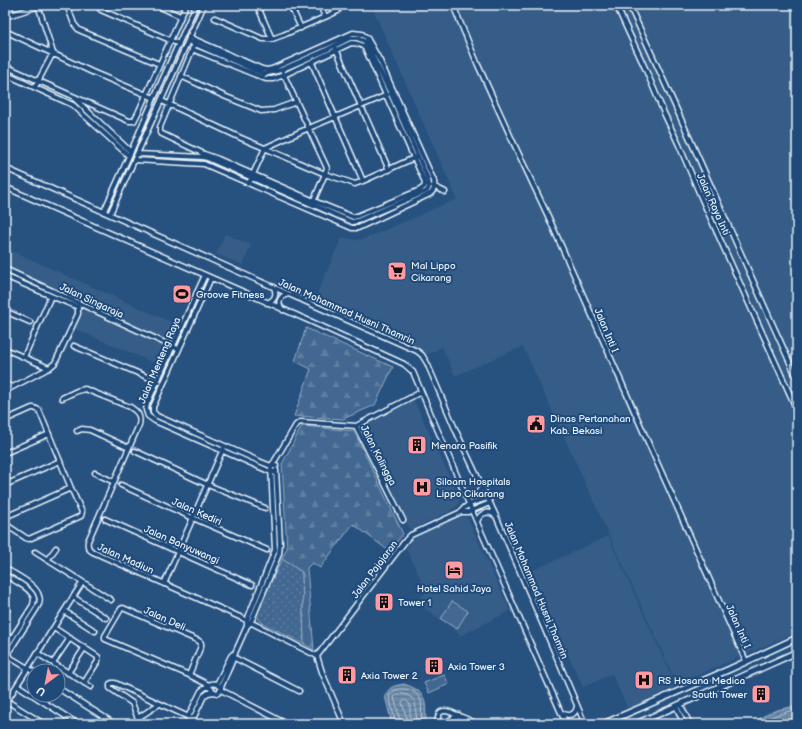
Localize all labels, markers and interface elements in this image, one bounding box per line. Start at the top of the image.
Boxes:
street label: Jalan Raya Inti [694,172,732,237]
supermarket icon: Mal Lippo Cikarang [386,260,408,282]
place label: Mal Lippo Cikarang [411,260,456,284]
street label: Jalan Mohammad Husni Thamrin [277,276,417,348]
street label: Jalan Singaraja [58,281,126,321]
sports icon: Groove Fitness [171,283,193,305]
place label: Groove Fitness [196,289,264,301]
street label: Jalan Inti I [591,307,621,354]
street label: Jalan Menteng Raya [136,315,184,405]
public building icon: Dinas Pertanahan Kab. Bekasi [525,413,547,435]
place label: Dinas Pertanahan Kab. Bekasi [550,413,631,437]
street label: Jalan Kalingga [358,423,399,488]
building icon: Menara Pasifik [406,434,428,456]
place label: Menara Pasifik [431,440,497,452]
hospital icon: Siloam Hospitals Lippo Cikarang [411,476,433,498]
place label: Siloam Hospitals Lippo Cikarang [436,476,511,500]
street label: Jalan Kediri [170,496,223,528]
street label: Jalan Mohammad Husni Thamrin [502,520,571,661]
street label: Jalan Banyuwangi [142,523,221,567]
street label: Jalan Pajajaran [349,538,401,601]
street label: Jalan Madiun [96,541,156,577]
hotel icon: Hotel Sahid Jaya [443,559,465,581]
place label: Hotel Sahid Jaya [417,583,492,595]
building icon: Tower 1 [373,591,395,613]
place label: Tower 1 [398,597,431,609]
street label: Jalan Inti I [723,603,753,650]
street label: Jalan Deli [142,604,187,633]
building icon: Axia Tower 3 [423,655,445,677]
place label: Axia Tower 3 [448,661,505,673]
north arrow [26,663,66,703]
building icon: Axia Tower 2 [336,664,358,686]
hospital icon: RS Hosana Medica [633,669,655,691]
place label: Axia Tower 2 [361,670,418,682]
place label: RS Hosana Medica [658,675,745,687]
text: U [34,683,48,699]
building icon: South Tower [750,683,772,705]
place label: South Tower [692,689,747,701]

